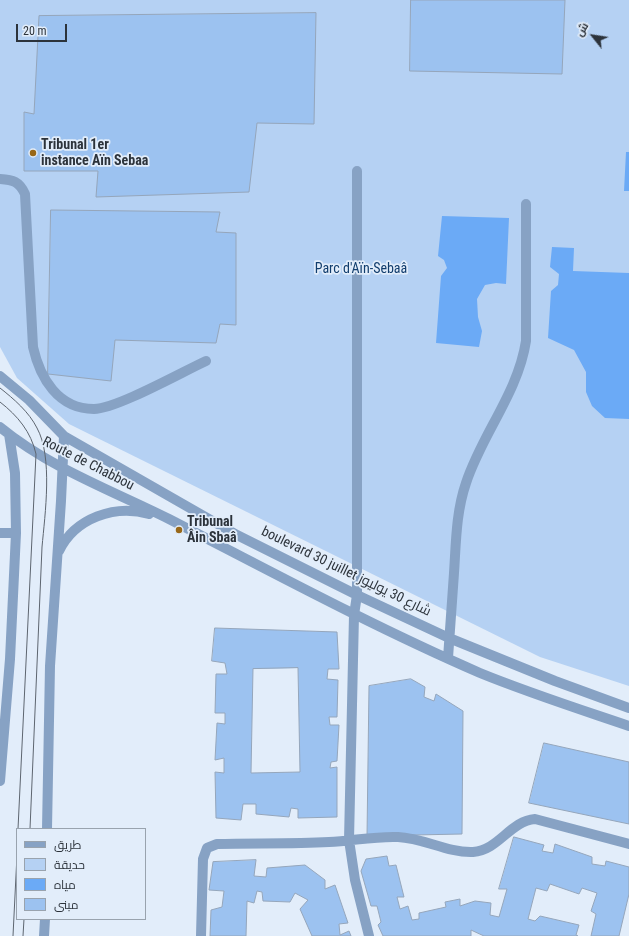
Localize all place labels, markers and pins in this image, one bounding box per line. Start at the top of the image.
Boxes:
place label: Tribunal 1er instance Aïn Sebaa [41,137,148,170]
marker: Tribunal 1er instance Aïn Sebaa [28,148,38,158]
place label: Tribunal Âin Sbaâ [187,514,237,546]
marker: Tribunal Âin Sbaâ [174,525,184,535]

